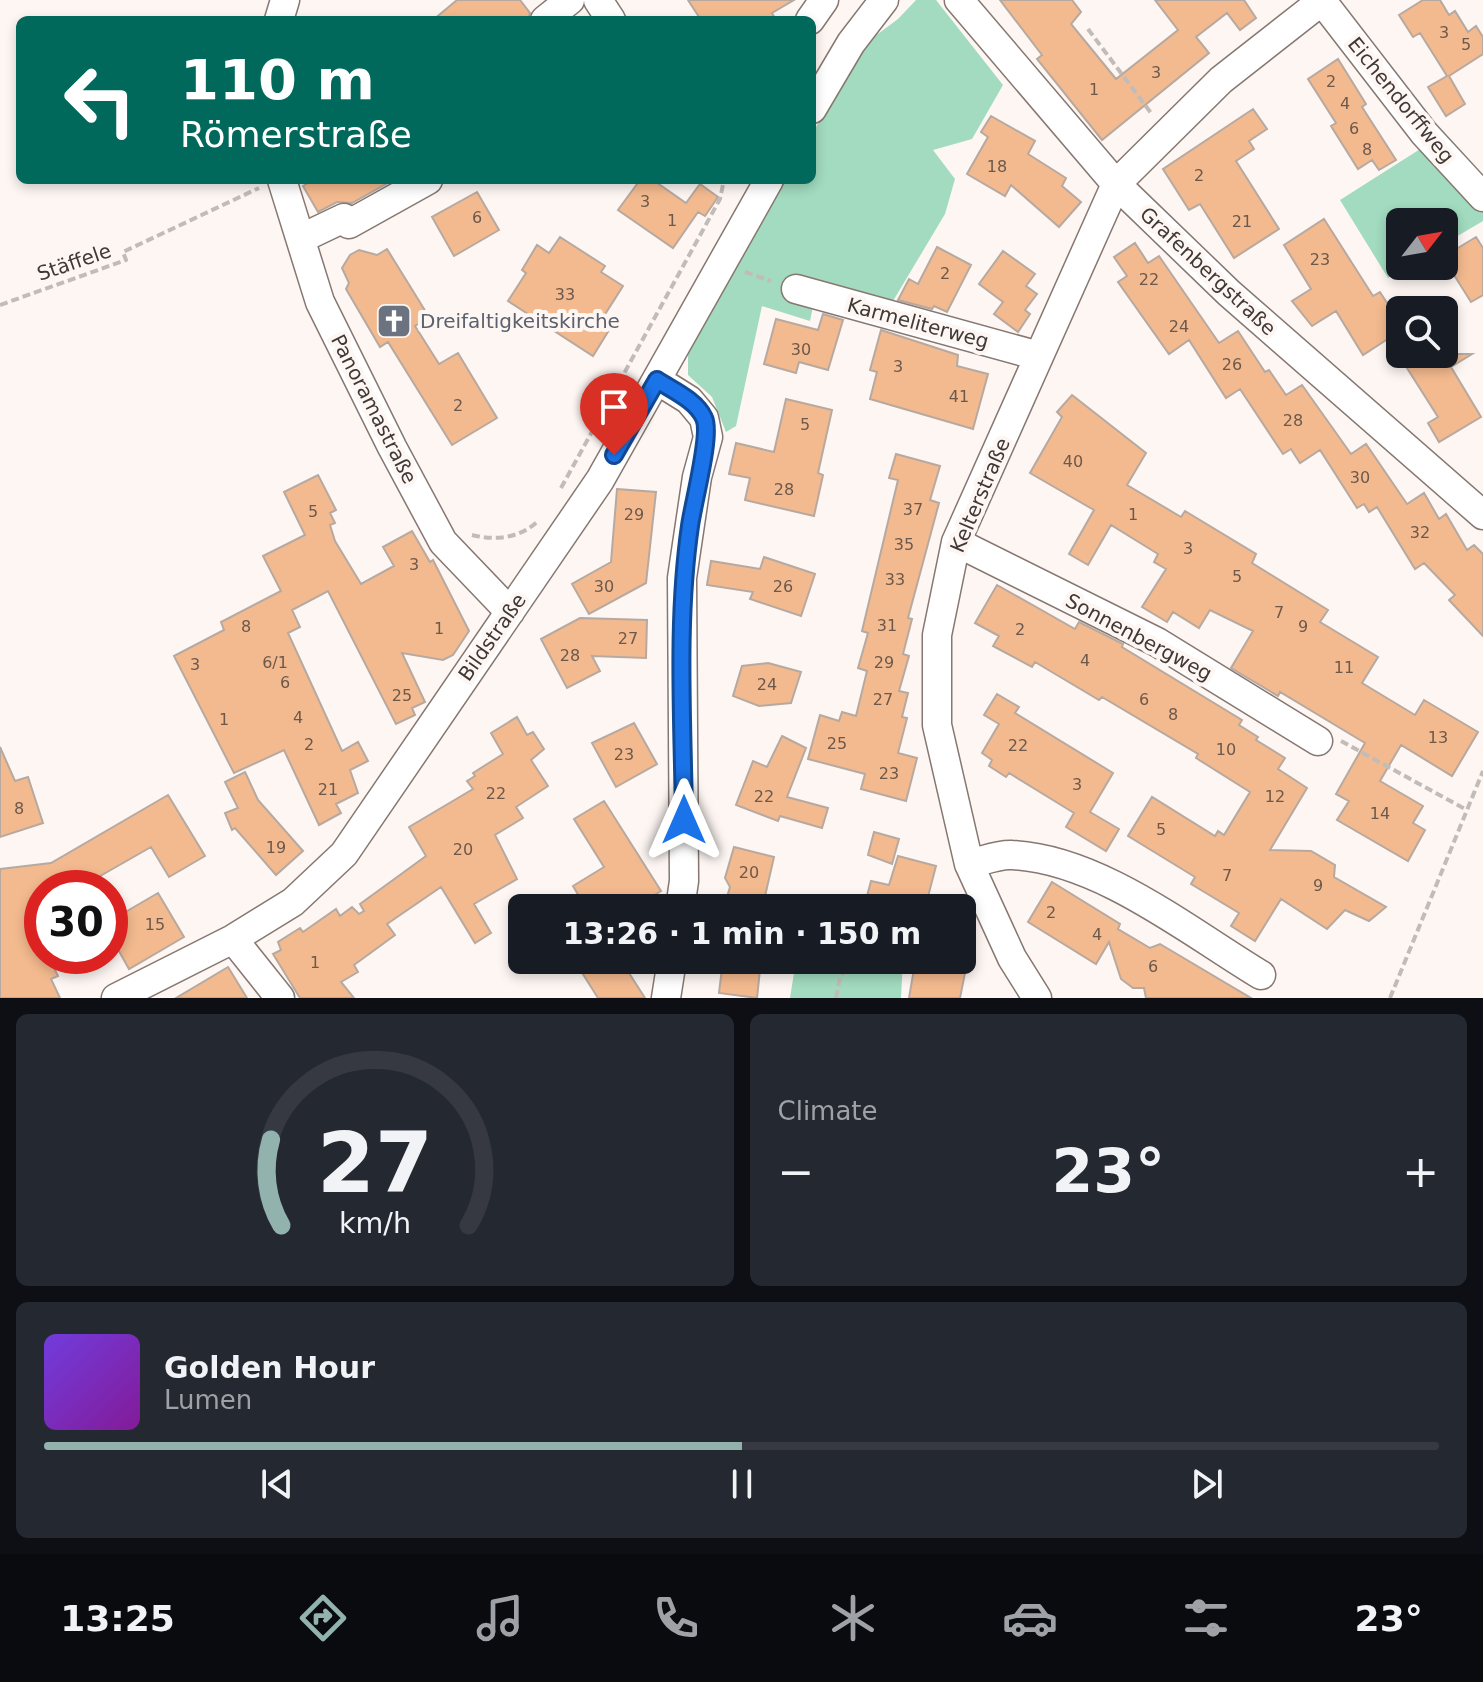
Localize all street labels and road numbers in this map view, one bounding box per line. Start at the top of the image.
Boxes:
street label: Eichendorffweg [1343,32,1459,168]
street label: Grafenbergstraße [1135,202,1281,340]
street label: Stäffele [34,238,114,286]
street label: Karmeliterweg [845,293,991,353]
street label: Panoramastraße [326,330,422,488]
street label: Kelterstraße [945,434,1015,556]
street label: Sonnenbergweg [1062,588,1216,686]
street label: Bildstraße [453,589,531,685]

